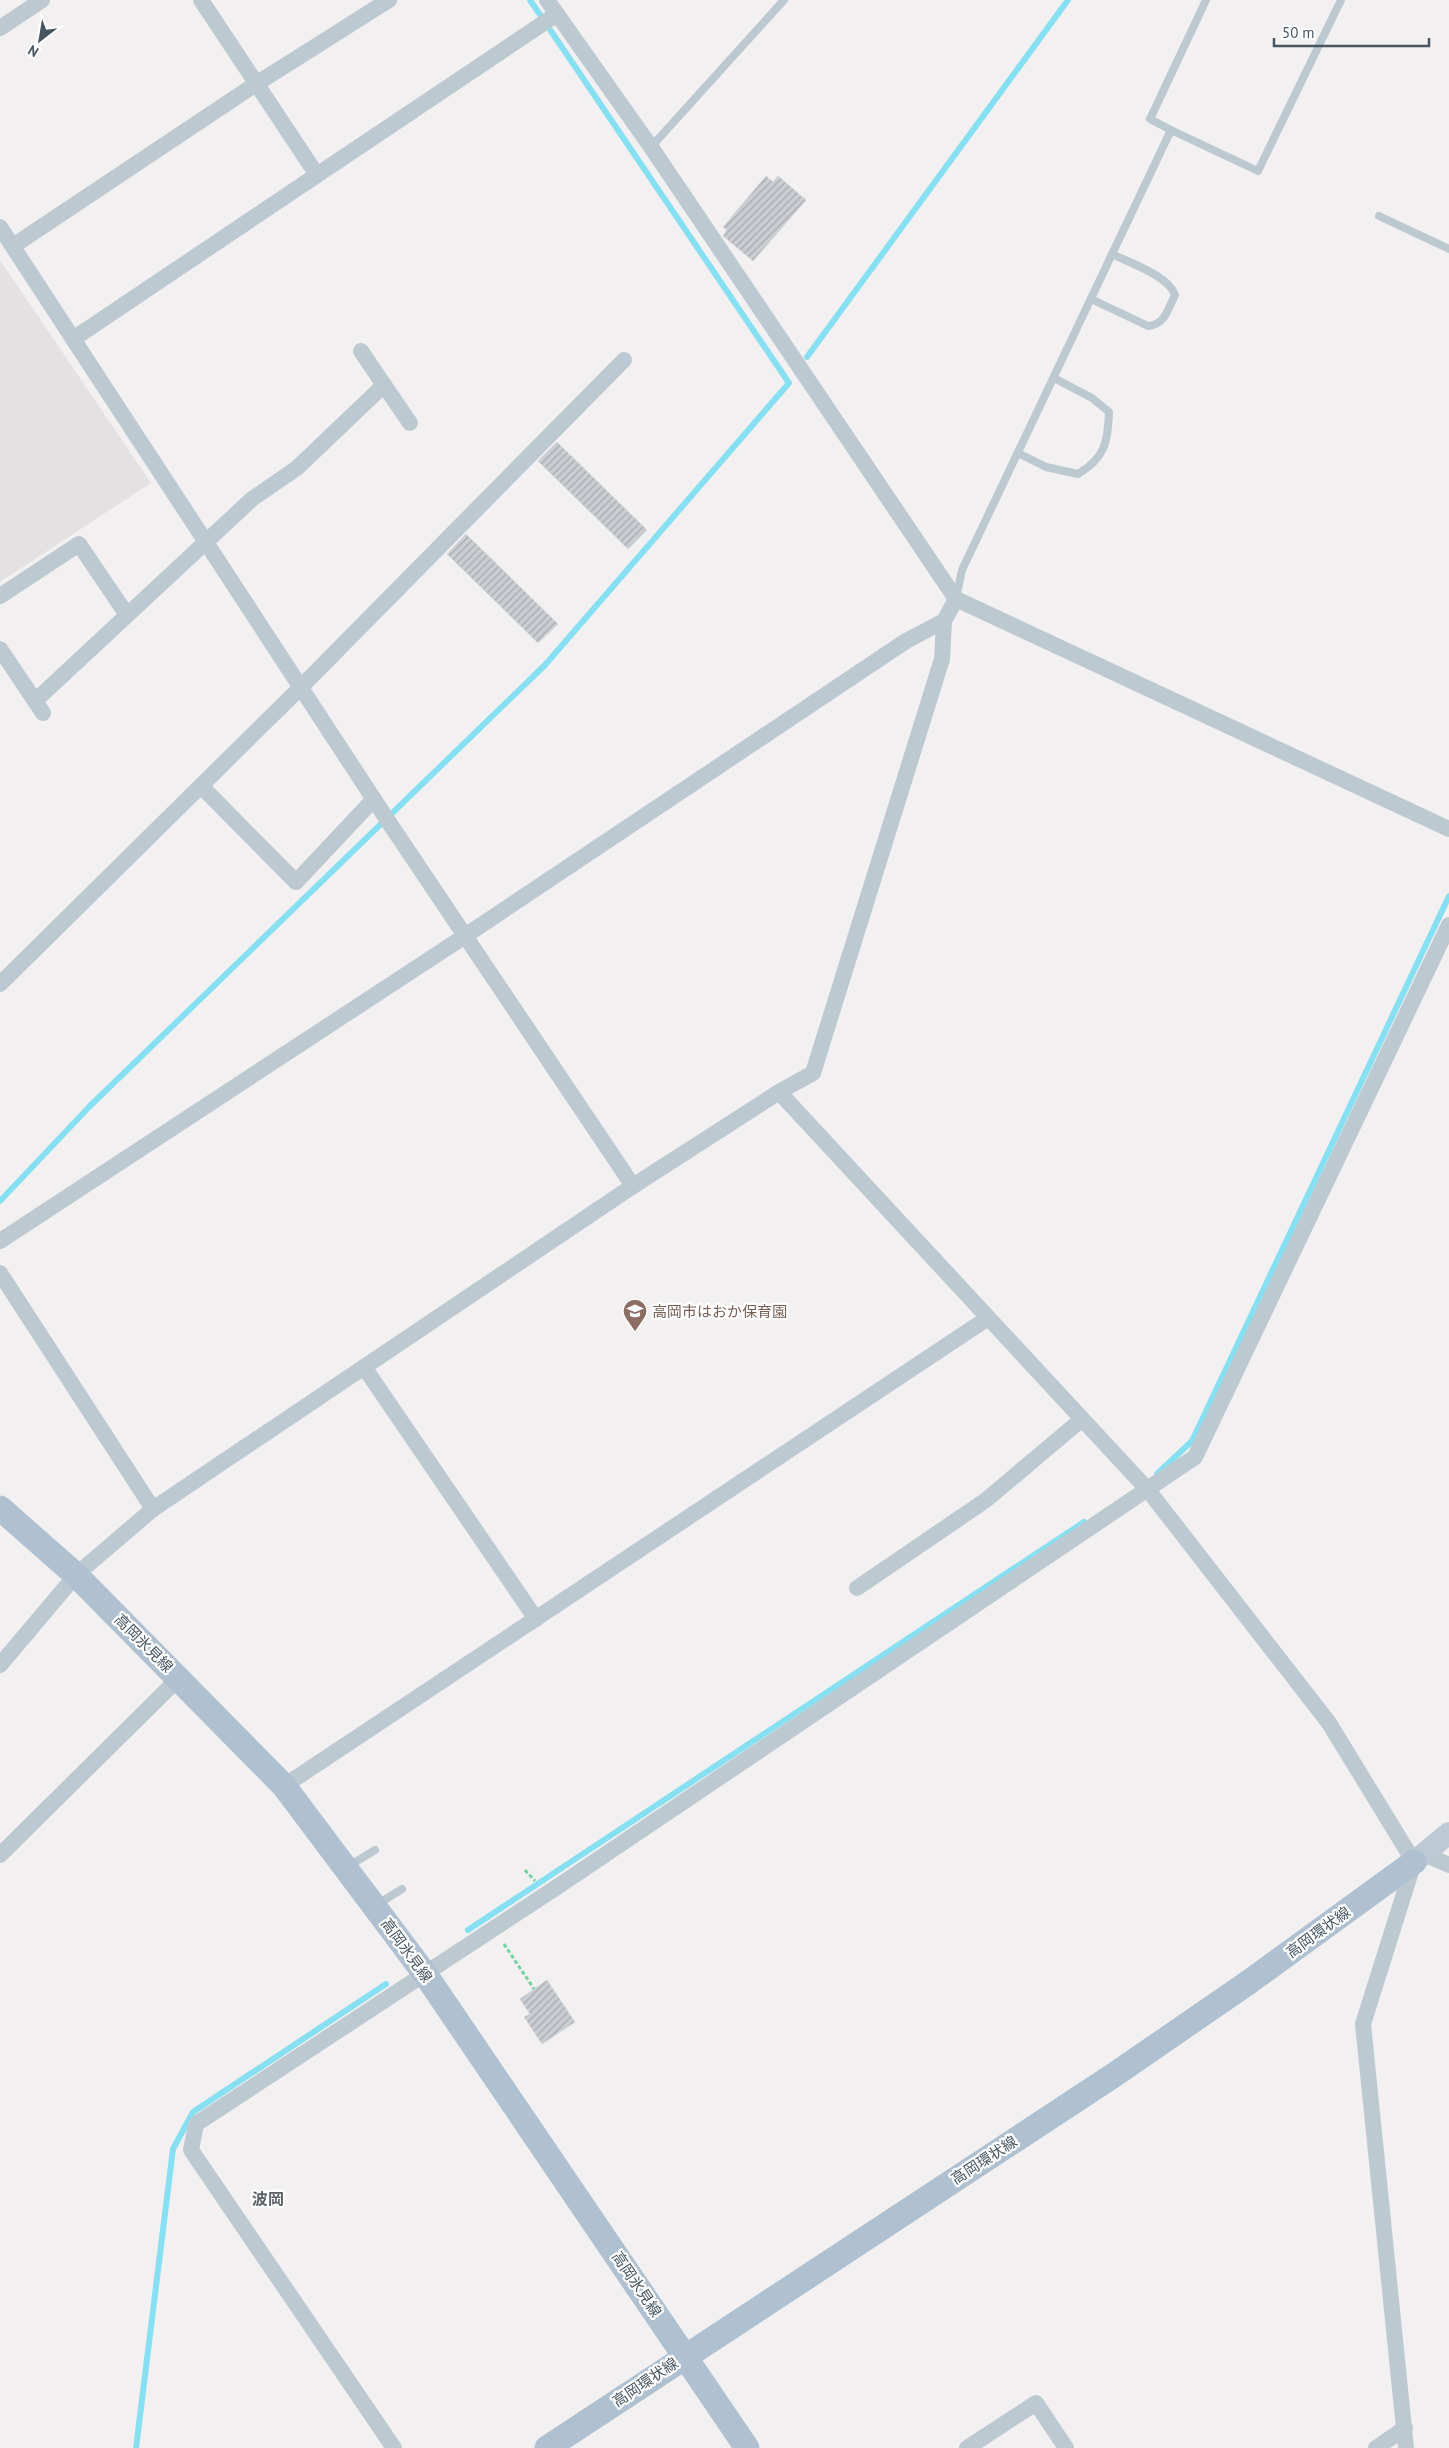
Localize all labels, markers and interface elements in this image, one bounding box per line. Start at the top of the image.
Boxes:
north arrow [15,15,65,65]
scale bar [1274,15,1429,47]
text: 50 m [1282,23,1315,42]
text: N [25,41,42,61]
school or university icon: 高岡市はおか保育園 [622,1298,648,1332]
place label: 高岡市はおか保育園 [652,1302,787,1321]
street label: 高岡氷見線 [111,1610,177,1676]
street label: 高岡環状線 [1282,1902,1354,1962]
street label: 高岡氷見線 [377,1914,437,1986]
street label: 高岡環状線 [947,2132,1021,2188]
district label: 波岡 [252,2189,284,2209]
street label: 高岡氷見線 [608,2248,666,2320]
street label: 高岡環状線 [609,2353,681,2411]

